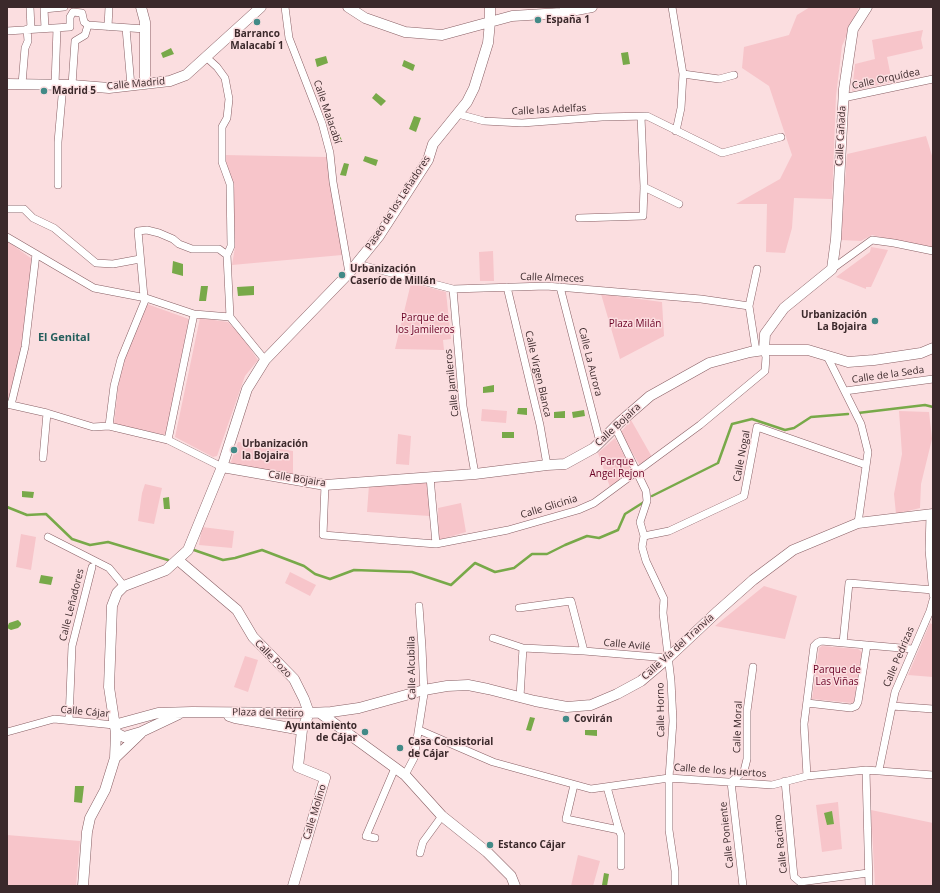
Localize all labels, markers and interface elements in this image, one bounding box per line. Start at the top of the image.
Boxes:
place label: España 1 [546,14,590,26]
marker: España 1 [533,15,543,25]
marker: Barranco Malacabí 1 [252,17,262,27]
place label: Barranco Malacabí 1 [230,28,284,52]
street label: Calle Orquídea [851,66,921,92]
street label: Calle Madrid [106,75,166,93]
street label: Calle Malacabí [310,78,344,146]
place label: Madrid 5 [52,85,96,97]
marker: Madrid 5 [39,86,49,96]
street label: Calle las Adelfas [511,102,587,118]
street label: Calle Cañada [833,106,849,166]
street label: Paseo de los Leñadores [363,154,433,252]
place label: Urbanización Caserío de Millán [350,263,436,286]
marker: Urbanización Caserío de Millán [337,270,347,280]
street label: Calle Almeces [520,271,584,285]
place label: Urbanización La Bojaira [801,309,867,332]
park label: Parque de los Jamileros [396,312,454,336]
marker: Urbanización La Bojaira [870,316,880,326]
park label: Plaza Milán [609,318,661,330]
street label: Calle La Aurora [576,326,604,398]
street label: Calle Virgen Blanca [522,330,554,418]
district label: El Genital [38,331,90,345]
street label: Calle Jamileros [442,348,462,418]
street label: Calle de la Seda [851,364,925,386]
street label: Calle Bojaira [593,401,643,449]
street label: Calle Nogal [731,429,753,483]
place label: Urbanización la Bojaira [242,438,308,462]
marker: Urbanización la Bojaira [229,445,239,455]
park label: Parque Angel Rejon [589,456,645,480]
street label: Calle Bojaira [267,469,327,489]
street label: Calle Glicinia [519,493,579,521]
street label: Calle Leñadores [57,568,87,642]
street label: Calle Vía del Tranvía [639,611,717,683]
street label: Calle Pedrizas [881,625,917,689]
street label: Calle Alcubilla [405,636,419,700]
street label: Calle Avilé [603,637,651,653]
street label: Calle Pozo [252,638,294,680]
park label: Parque de Las Viñas [813,664,861,688]
street label: Calle Horno [655,683,667,737]
street label: Calle Moral [731,701,745,753]
street label: Calle Cájar [60,704,110,720]
street label: Plaza del Retiro [232,706,304,720]
place label: Covirán [574,713,612,725]
marker: Covirán [561,714,571,724]
place label: Ayuntamiento de Cájar [285,720,357,744]
marker: Ayuntamiento de Cájar [360,727,370,737]
place label: Casa Consistorial de Cájar [408,736,493,760]
marker: Casa Consistorial de Cájar [395,743,405,753]
street label: Calle de los Huertos [673,762,767,780]
street label: Calle Molino [301,783,329,841]
street label: Calle Poniente [718,801,736,869]
street label: Calle Racimo [772,814,790,874]
place label: Estanco Cájar [498,839,566,851]
marker: Estanco Cájar [485,840,495,850]

